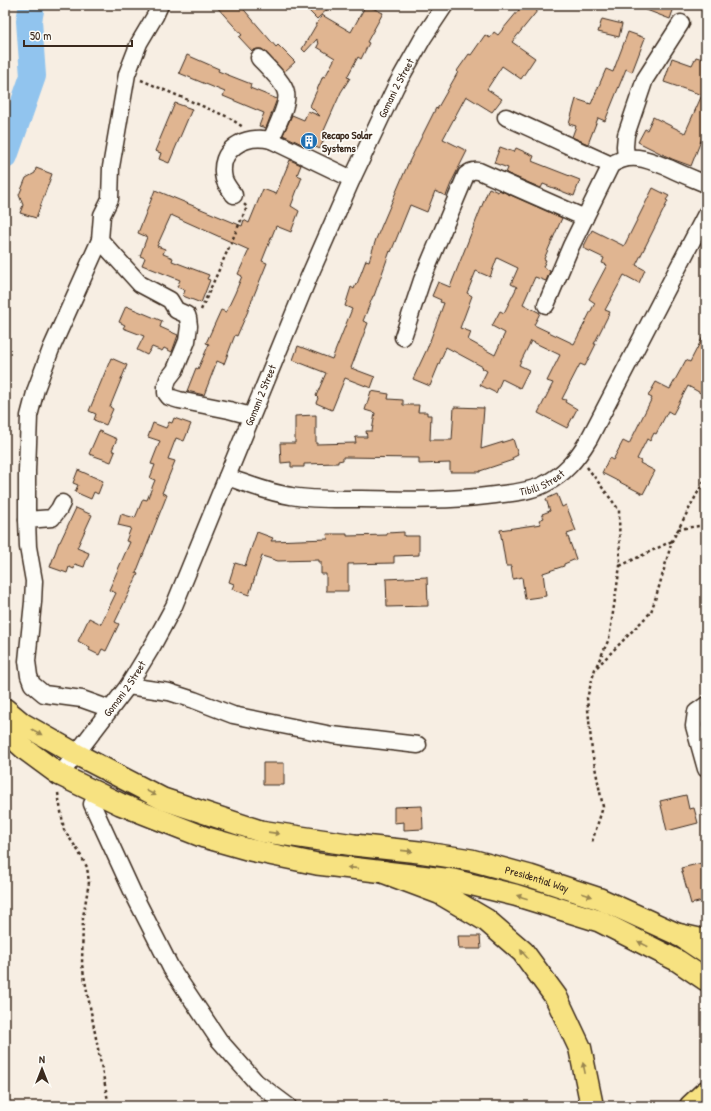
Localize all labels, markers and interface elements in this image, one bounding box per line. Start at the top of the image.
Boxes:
scale bar [24,22,132,48]
text: 50 m [30,27,51,44]
street label: Gomani 2 Street [375,56,417,120]
place label: Recapo Solar Systems [322,128,373,156]
building icon: Recapo Solar Systems [299,131,319,151]
street label: Gomani 2 Street [242,362,279,428]
street label: Tibili Street [518,467,567,499]
street label: Gomani 2 Street [100,658,149,719]
one-way arrow [31,728,42,735]
one-way arrow [145,790,157,797]
one-way arrow [268,830,280,836]
one-way arrow [401,848,413,854]
street label: Presidential Way [503,863,571,895]
one-way arrow [347,865,359,872]
one-way arrow [582,892,594,898]
one-way arrow [516,894,528,900]
one-way arrow [638,941,649,947]
one-way arrow [519,949,528,960]
north arrow [22,1049,62,1089]
text: N [39,1052,45,1066]
one-way arrow [581,1062,587,1074]

